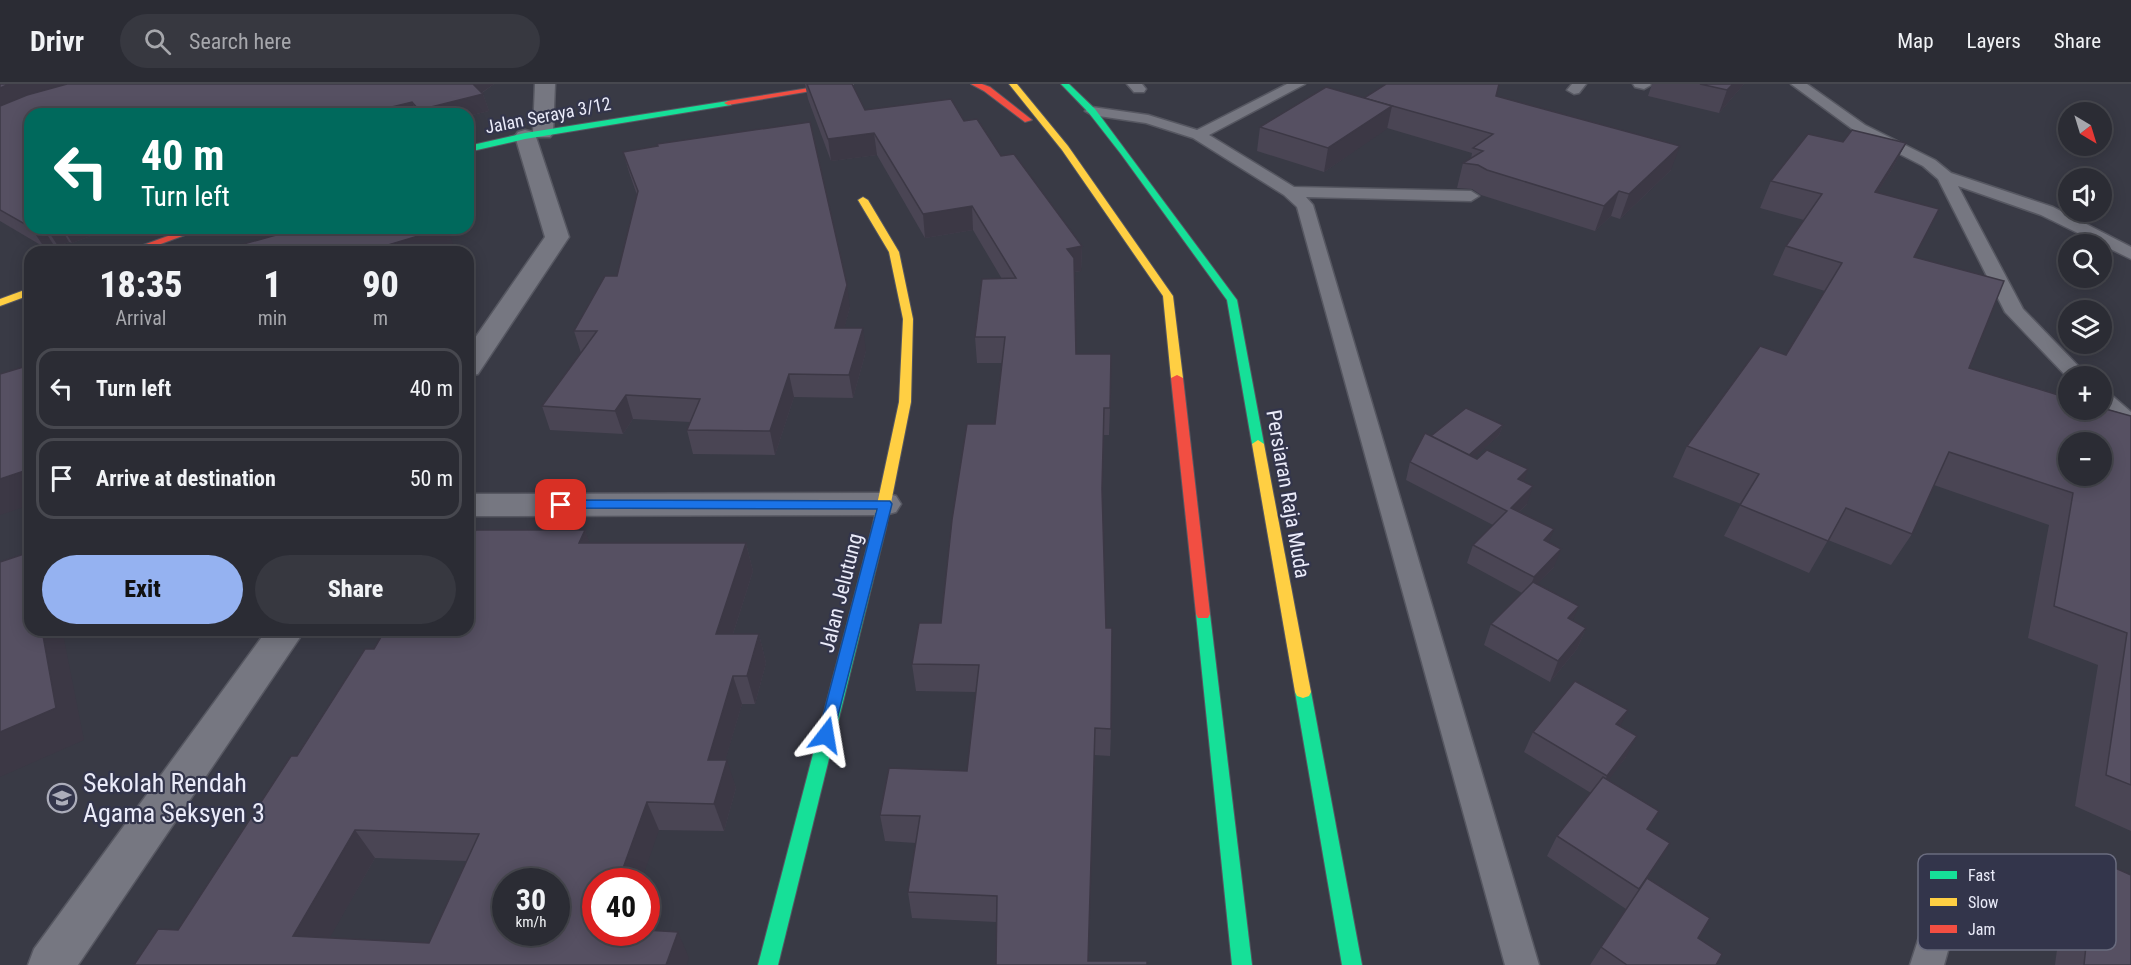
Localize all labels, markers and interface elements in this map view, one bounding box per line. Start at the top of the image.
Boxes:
search box [120,14,540,68]
text: Drivr [30,25,84,58]
icon: search [141,25,174,58]
text: Search here [189,29,291,54]
text: Map [1897,29,1934,53]
text: Layers [1967,29,2021,53]
text: Share [2054,29,2101,53]
street label: Jalan Seraya 3/12 [483,92,613,137]
north arrow [2058,102,2112,156]
map controls [2058,102,2112,486]
text: 40 m [141,131,224,180]
icon: left [42,132,120,210]
button: sound [2058,168,2112,222]
text: Turn left [141,181,230,213]
button: search [2058,234,2112,288]
text: 18:35 [99,264,183,306]
text: 1 [263,264,282,306]
text: 90 [362,264,399,306]
button: layers [2058,300,2112,354]
text: Arrival [115,306,166,330]
text: min [258,306,287,330]
text: m [373,306,388,330]
button: + [2058,366,2112,420]
icon: left [45,372,78,405]
text: Turn left [96,376,171,401]
text: 40 m [410,376,453,401]
street label: Persiaran Raja Muda [1261,408,1315,580]
button: − [2058,432,2112,486]
icon: arrive [45,462,78,495]
text: Arrive at destination [96,466,276,491]
text: 50 m [410,466,453,491]
pin [535,479,586,530]
icon: arrive [544,488,577,521]
street label: Jalan Jelutung [815,531,867,655]
button: Exit [42,555,243,624]
button: Share [255,555,456,624]
position arrow [794,703,858,767]
place label: Sekolah Rendah Agama Seksyen 3 [83,768,265,828]
school or university icon: Sekolah Rendah Agama Seksyen 3 [46,782,78,814]
legend [1918,854,2116,950]
text: Fast [1968,866,1995,885]
speed limit sign: 40 [582,868,660,946]
text: 30 [516,882,546,917]
text: Slow [1968,893,1998,912]
text: km/h [516,913,546,931]
text: Jam [1968,920,1995,939]

